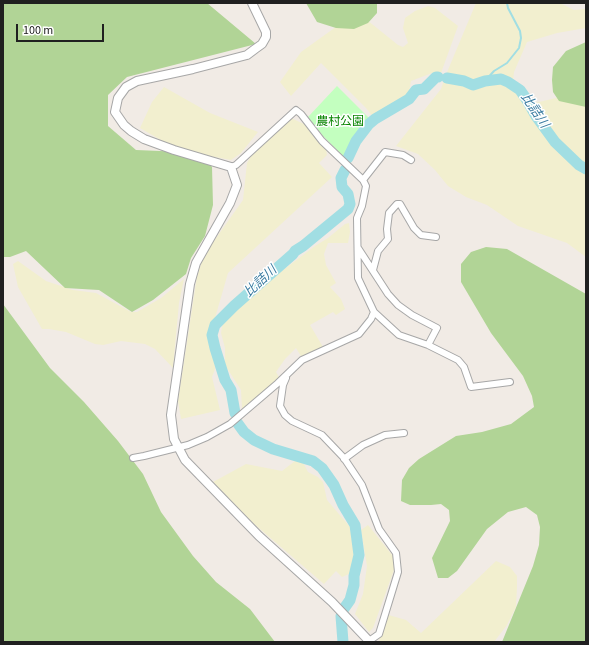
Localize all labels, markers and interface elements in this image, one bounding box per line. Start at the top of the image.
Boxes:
scale bar [18,16,106,42]
text: 100 m [23,22,53,39]
water label: 比詰川 [517,90,551,132]
park label: 農村公園 [316,115,364,129]
water label: 比詰川 [241,263,281,301]

